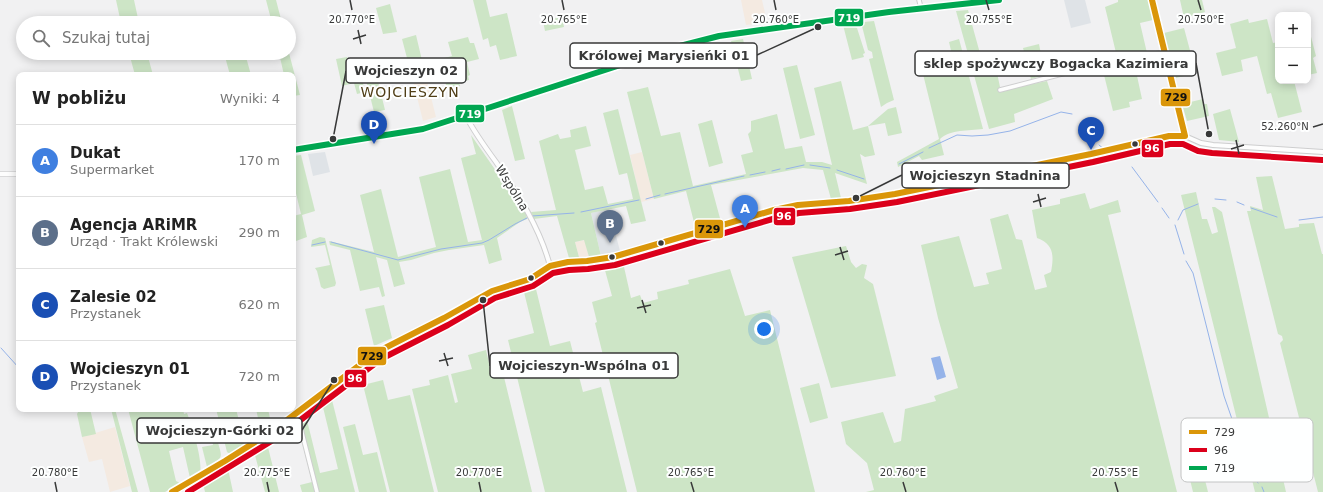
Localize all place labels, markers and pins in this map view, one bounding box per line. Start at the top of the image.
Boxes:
callout: Królowej Marysieńki 01 [570,43,757,68]
callout: sklep spożywczy Bogacka Kazimiera [915,51,1196,76]
callout: Wojcieszyn 02 [346,58,466,83]
pin: D [361,111,387,144]
pin: C [1078,117,1104,150]
unlabelled marker [1130,139,1140,149]
callout: Wojcieszyn Stadnina [902,163,1069,188]
pin: A [732,195,758,228]
pin: B [597,210,623,243]
unlabelled marker [656,238,666,248]
unlabelled marker [607,252,617,262]
unlabelled marker [526,273,536,283]
callout: Wojcieszyn-Wspólna 01 [490,353,678,378]
callout: Wojcieszyn-Górki 02 [137,418,302,443]

